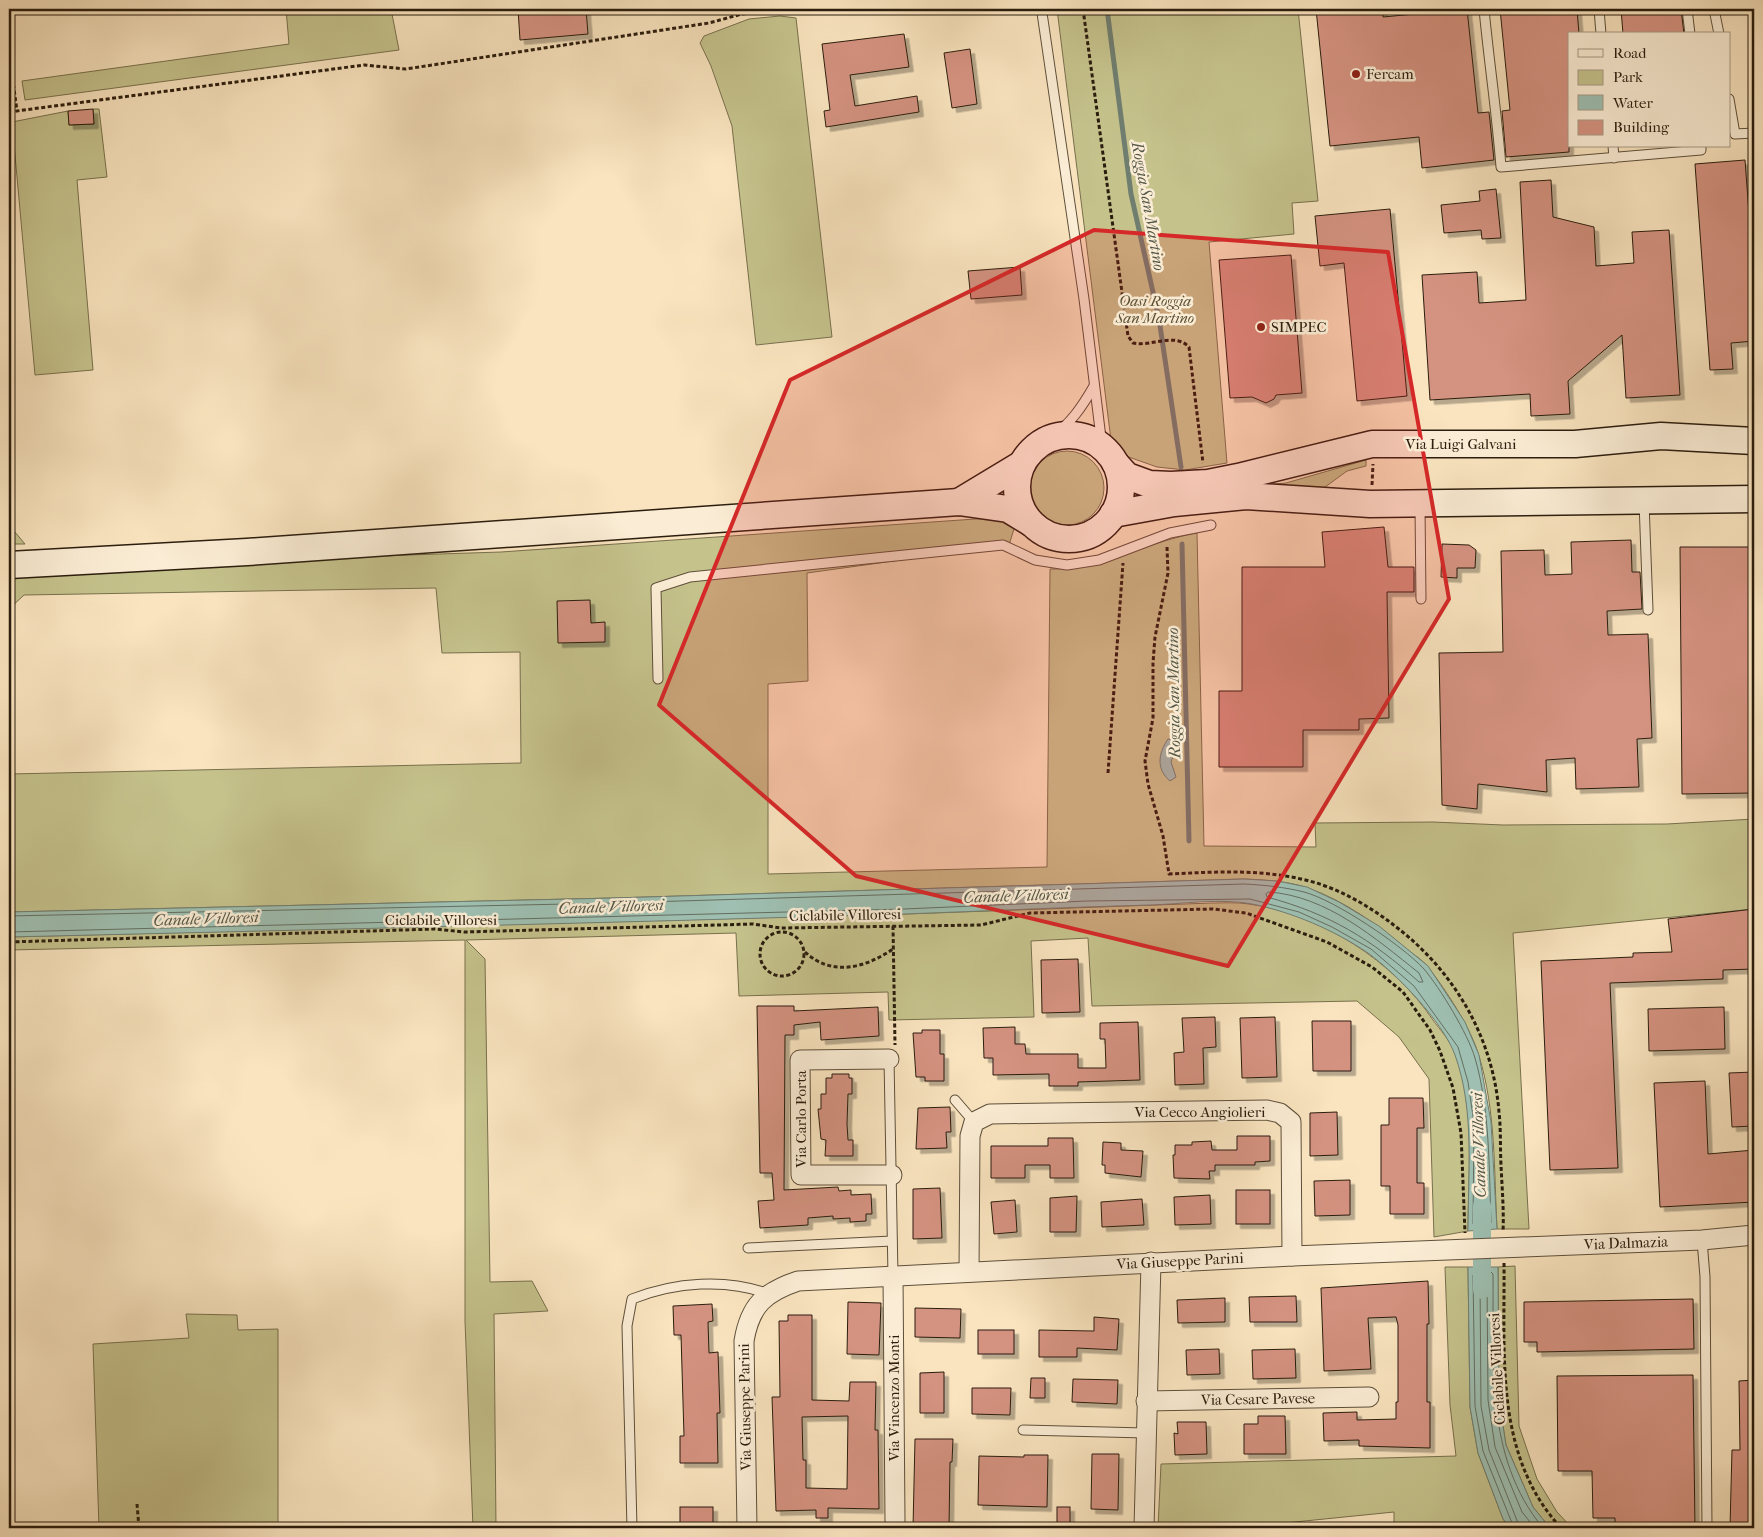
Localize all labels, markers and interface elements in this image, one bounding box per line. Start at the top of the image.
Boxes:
legend [1568,32,1730,148]
text: Road [1613,44,1647,62]
place label: Fercam [1366,65,1414,83]
marker: Fercam [1350,68,1362,80]
text: Park [1613,68,1643,86]
text: Water [1612,94,1653,112]
text: Building [1613,118,1670,136]
water label: Roggia San Martino [1128,139,1169,272]
park label: Oasi Roggia San Martino [1115,292,1194,327]
place label: SIMPEC [1271,318,1327,336]
marker: SIMPEC [1255,321,1267,333]
street label: Via Luigi Galvani [1405,435,1517,453]
water label: Roggia San Martino [1163,627,1184,759]
water label: Canale Villoresi [963,884,1070,907]
water label: Canale Villoresi [558,895,665,918]
street label: Ciclabile Villoresi [789,905,902,925]
water label: Canale Villoresi [153,907,260,930]
street label: Ciclabile Villoresi [385,911,498,929]
street label: Via Carlo Porta [792,1069,810,1169]
water label: Canale Villoresi [1467,1091,1490,1198]
street label: Via Cecco Angiolieri [1134,1103,1266,1121]
street label: Via Dalmazia [1583,1232,1669,1253]
street label: Via Giuseppe Parini [1115,1249,1245,1273]
street label: Ciclabile Villoresi [1485,1312,1509,1426]
street label: Via Vincenzo Monti [885,1334,903,1462]
street label: Via Giuseppe Parini [735,1343,755,1472]
street label: Via Cesare Pavese [1200,1389,1316,1409]

